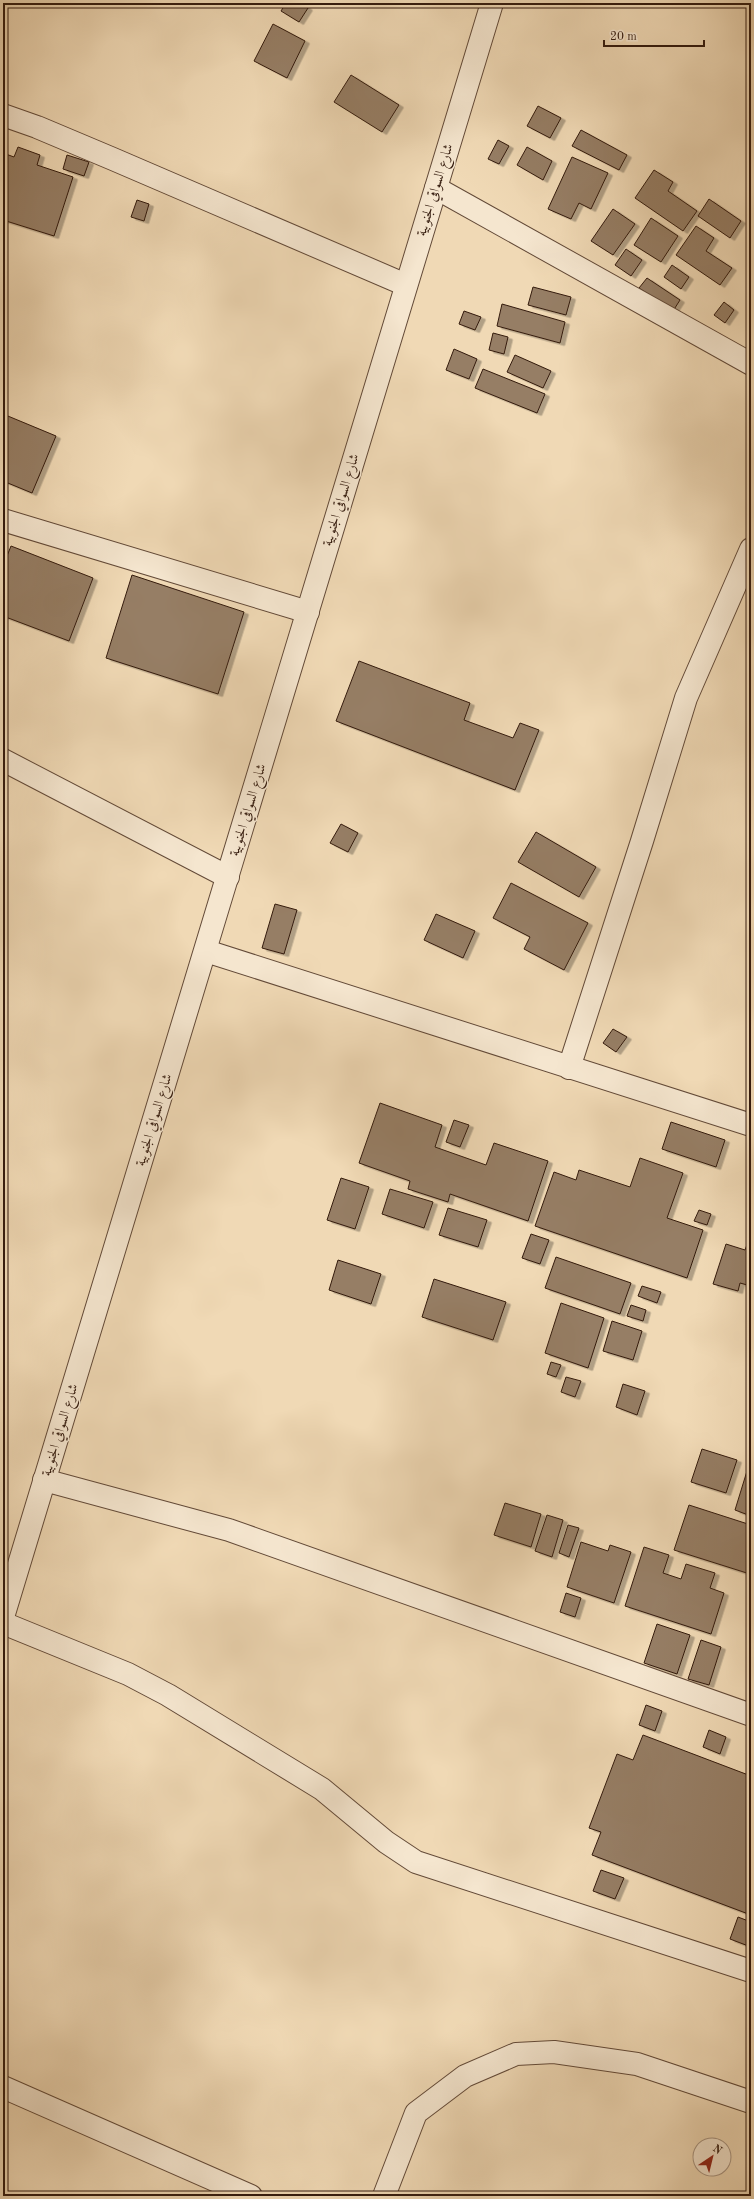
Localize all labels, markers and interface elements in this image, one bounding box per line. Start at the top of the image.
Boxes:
scale bar [604,22,704,48]
text: 20 m [610,31,637,43]
street label: شارع السواقي الجنوبية [414,142,460,239]
street label: شارع السواقي الجنوبية [320,452,366,549]
street label: شارع السواقي الجنوبية [227,762,273,859]
street label: شارع السواقي الجنوبية [133,1072,179,1169]
street label: شارع السواقي الجنوبية [39,1382,85,1479]
north arrow [692,2137,732,2177]
text: N [710,2143,724,2157]

